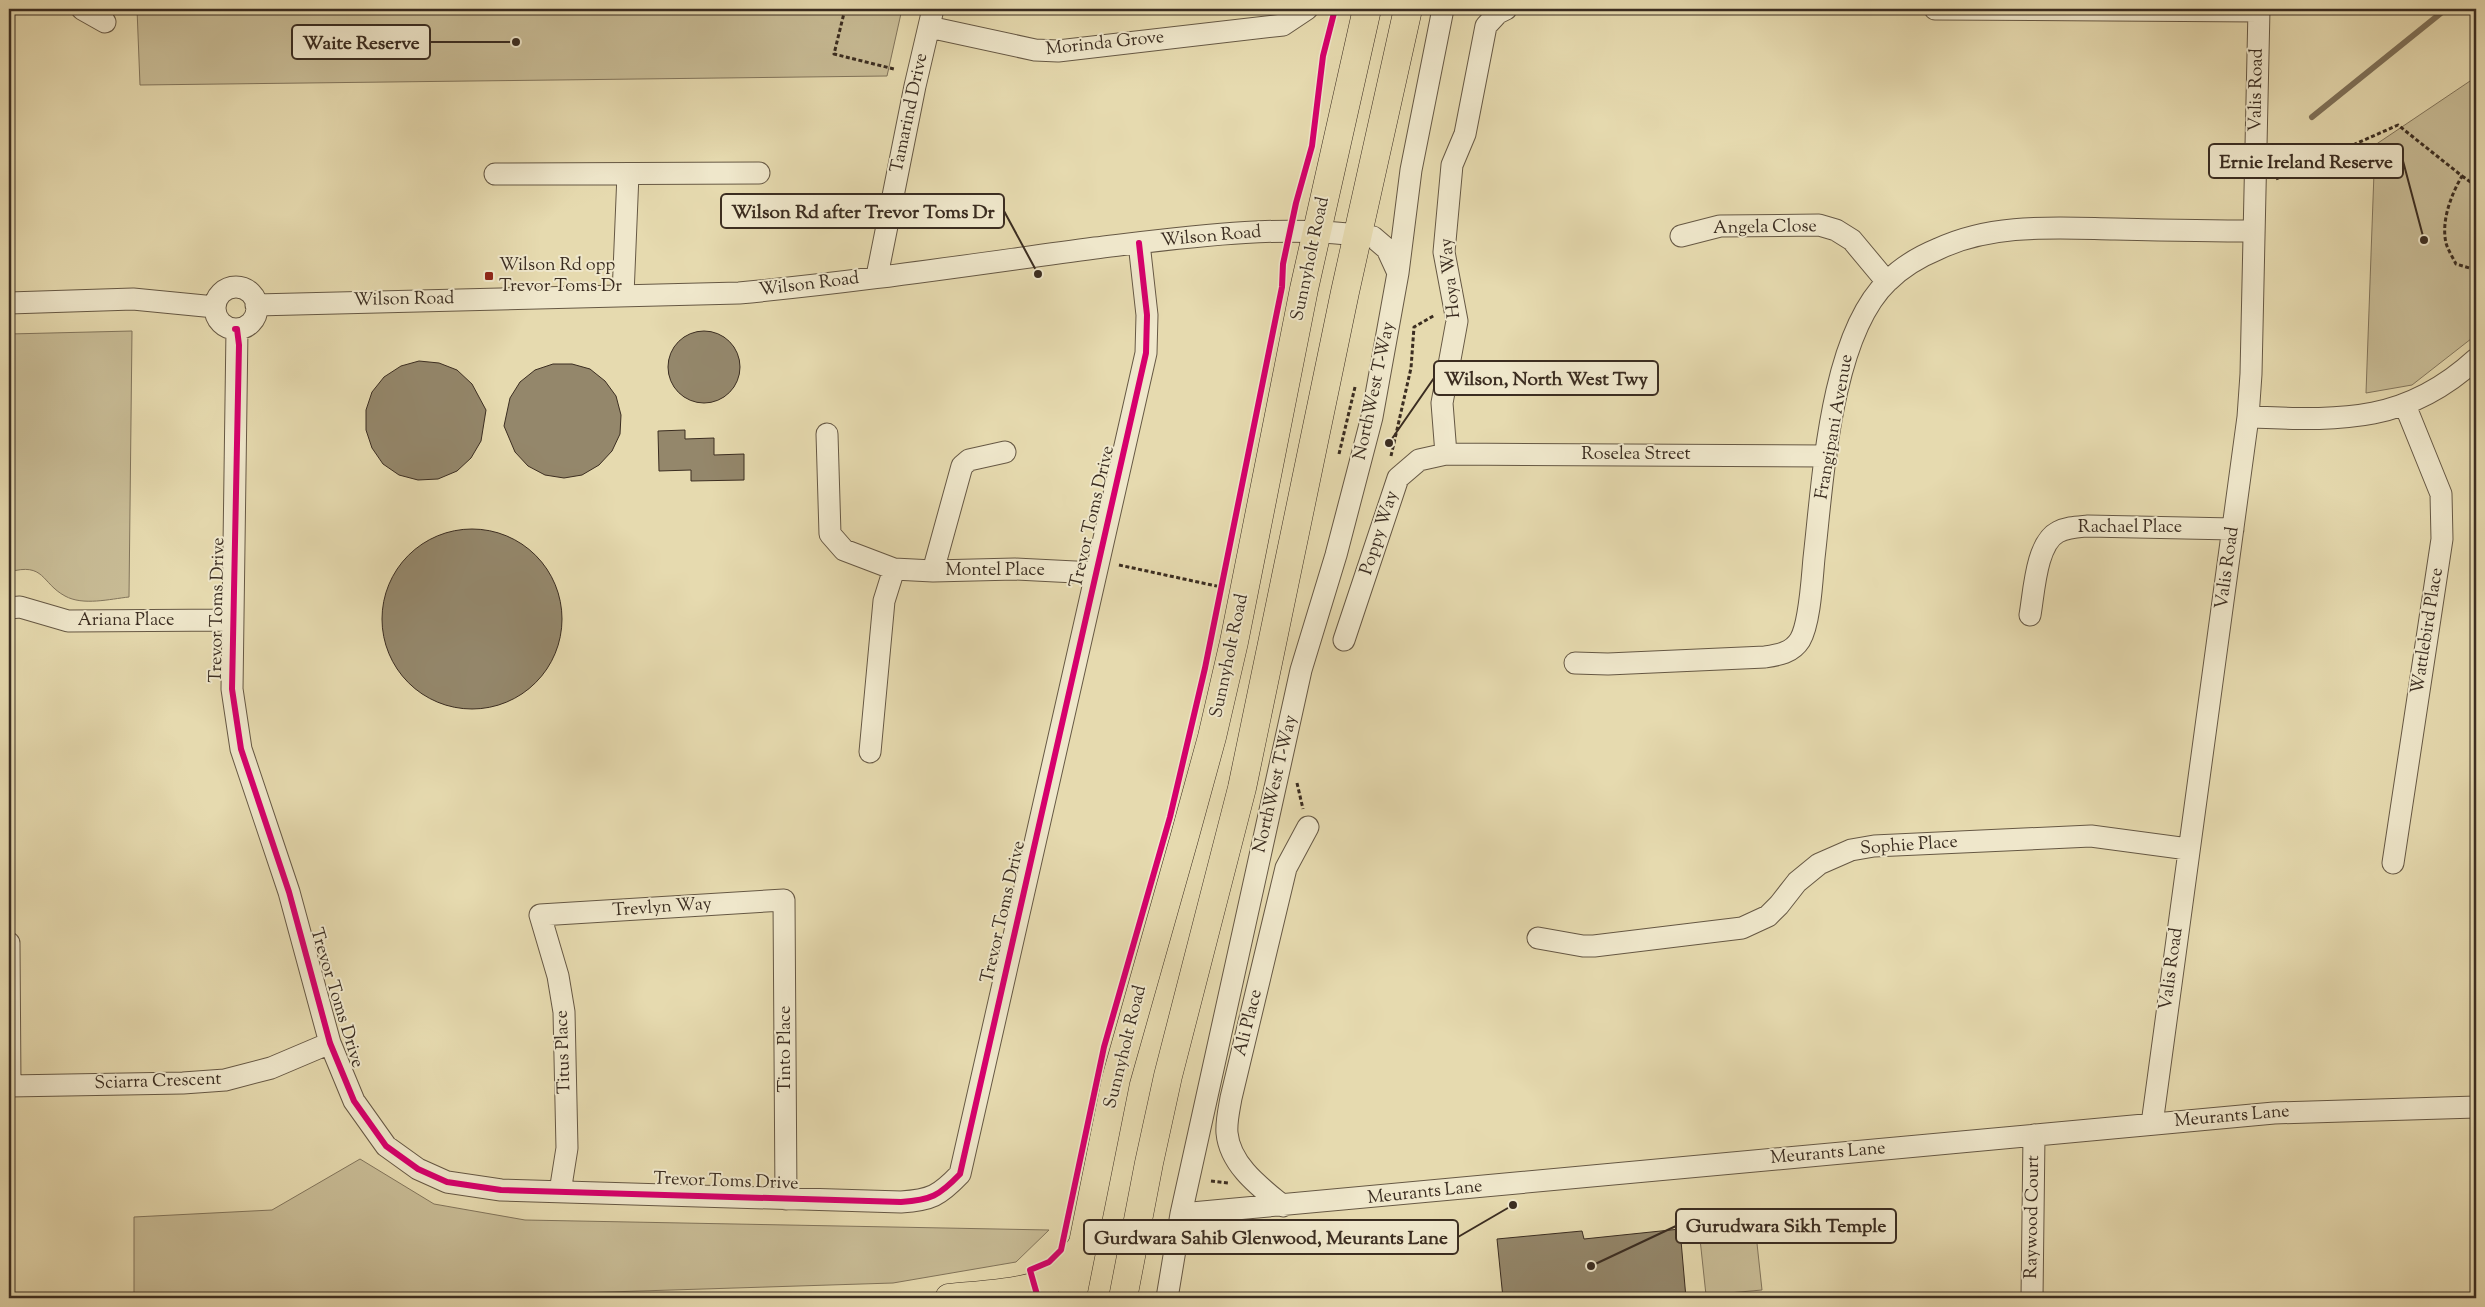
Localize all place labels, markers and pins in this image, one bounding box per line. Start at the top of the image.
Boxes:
callout: Waite Reserve [292,25,430,59]
callout: Ernie Ireland Reserve [2209,144,2403,178]
callout: Wilson Rd after Trevor Toms Dr [721,194,1004,228]
place label: Wilson Rd opp Trevor Toms Dr [499,253,622,300]
marker: Wilson Rd opp Trevor Toms Dr [483,270,495,282]
callout: Wilson, North West Twy [1434,361,1658,395]
callout: Gurudwara Sikh Temple [1676,1209,1896,1243]
callout: Gurdwara Sahib Glenwood, Meurants Lane [1084,1220,1458,1254]

